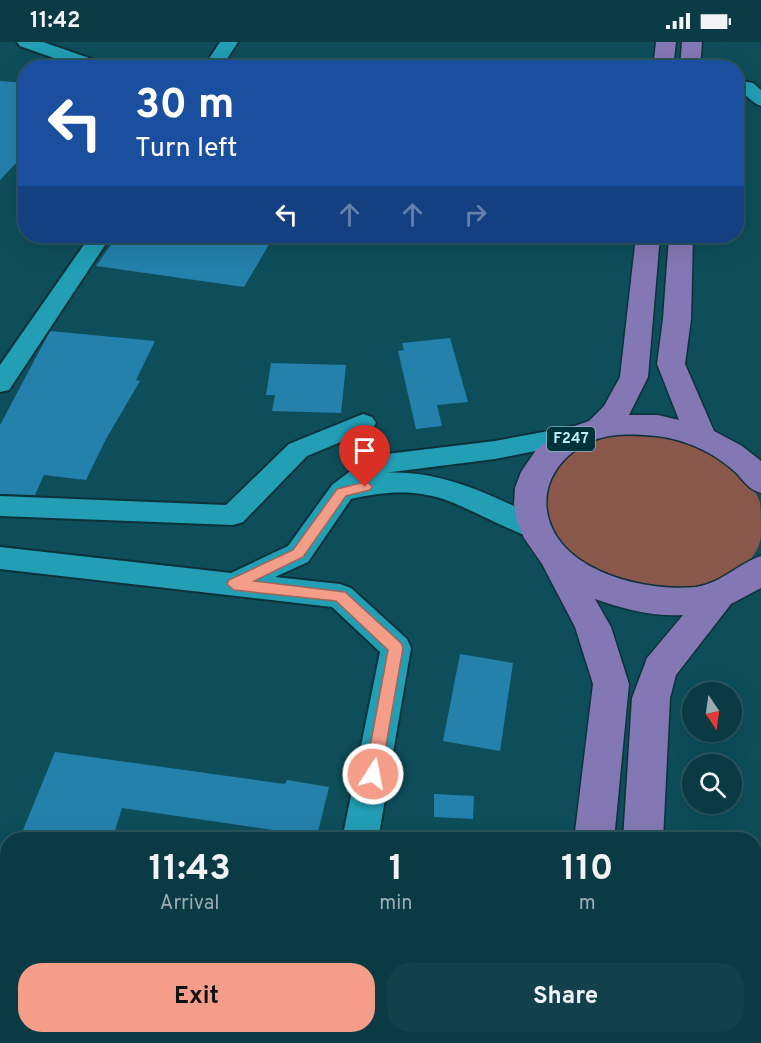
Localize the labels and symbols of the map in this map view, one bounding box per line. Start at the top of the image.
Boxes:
pin [339,425,390,487]
road number: F247 [547,427,595,451]
north arrow [682,682,742,742]
position arrow [341,742,405,806]

